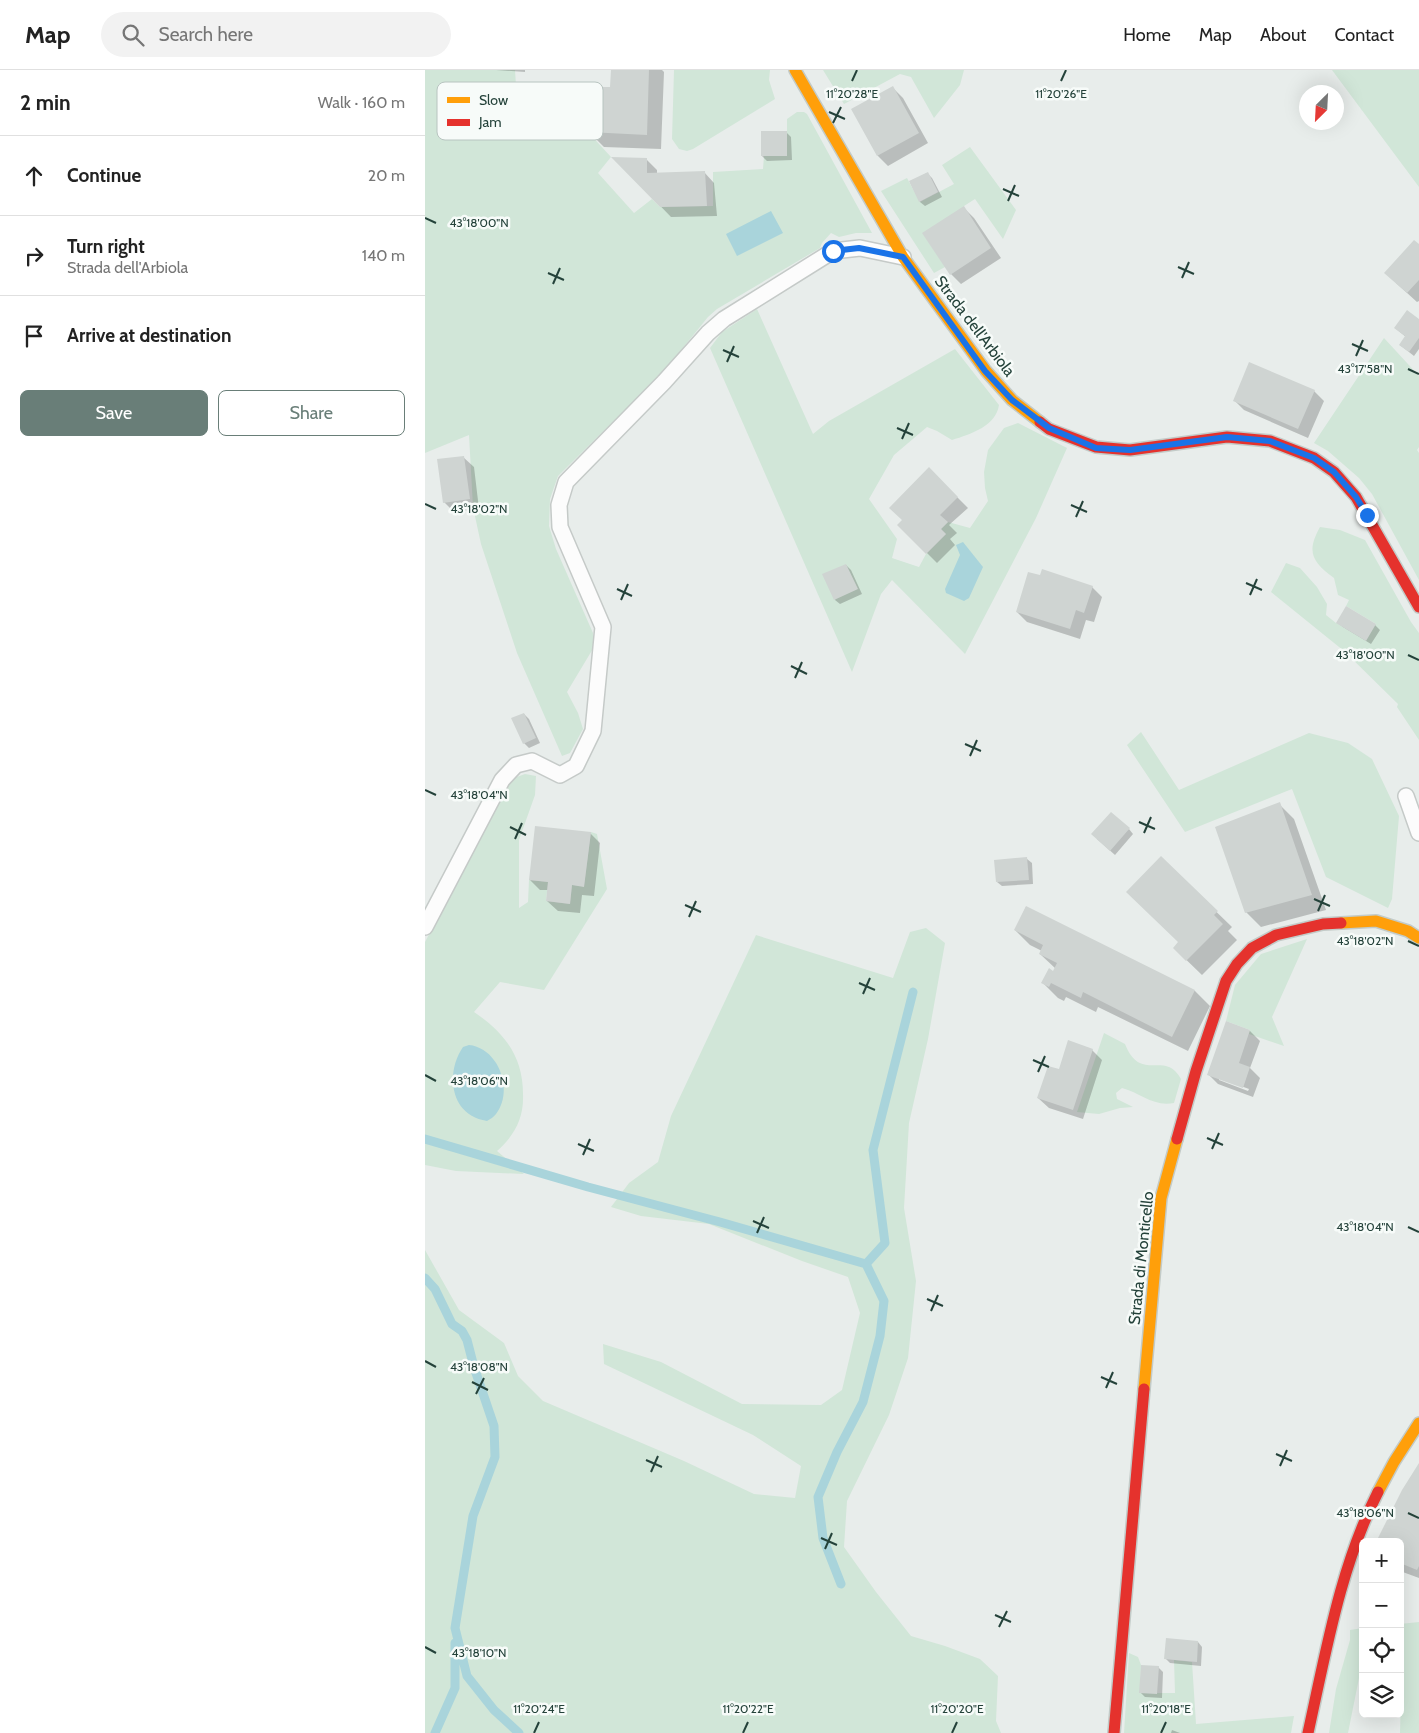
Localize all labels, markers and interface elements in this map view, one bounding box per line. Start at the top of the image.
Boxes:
search box [101,12,451,57]
text: Map [25,20,71,49]
icon: search [119,21,147,49]
text: Search here [159,23,253,46]
text: Home [1123,24,1171,46]
text: Map [1199,24,1232,46]
text: About [1260,24,1306,46]
text: Contact [1334,24,1394,46]
legend [437,82,603,140]
north arrow [1299,85,1344,130]
text: 11°20'28"E [826,86,878,101]
text: 11°20'26"E [1035,86,1087,101]
text: 2 min [20,90,71,115]
text: Slow [479,91,508,109]
text: Walk · 160 m [318,93,405,112]
text: Jam [478,113,501,131]
icon: ahead [20,162,48,190]
text: Continue [67,164,141,187]
text: 20 m [368,166,405,185]
text: 43°18'00"N [449,215,509,230]
text: Turn right [67,235,145,258]
route start [822,240,845,263]
icon: right [20,242,48,270]
text: 140 m [362,246,405,265]
text: Strada dell'Arbiola [67,258,188,277]
street label: Strada dell'Arbiola [931,272,1019,380]
icon: arrive [20,322,48,350]
text: Arrive at destination [67,324,231,347]
text: 43°17'58"N [1337,361,1393,376]
button: Save [20,390,208,436]
button: Share [218,390,405,436]
text: 43°18'02"N [450,501,508,516]
route end [1356,504,1379,527]
text: 43°18'00"N [1335,647,1395,662]
text: 43°18'04"N [450,787,508,802]
text: 43°18'02"N [1336,933,1394,948]
text: 43°18'06"N [450,1073,508,1088]
street label: Strada di Monticello [1125,1190,1157,1326]
text: 43°18'04"N [1336,1219,1394,1234]
text: 43°18'08"N [450,1359,508,1374]
text: 43°18'06"N [1336,1505,1394,1520]
map controls [1359,1538,1404,1718]
button: + [1359,1538,1404,1583]
button: − [1359,1583,1404,1628]
button: locate [1359,1628,1404,1673]
text: 43°18'10"N [452,1645,506,1660]
button: layers [1359,1673,1404,1718]
text: 11°20'24"E [513,1701,565,1716]
text: 11°20'22"E [722,1701,774,1716]
text: 11°20'20"E [930,1701,984,1716]
text: 11°20'18"E [1141,1701,1191,1716]

